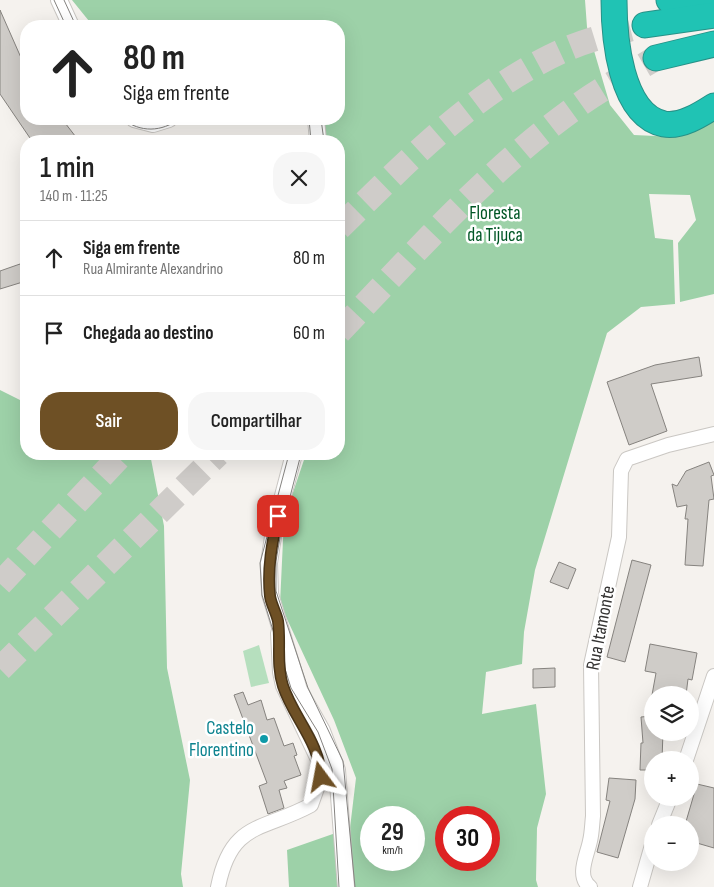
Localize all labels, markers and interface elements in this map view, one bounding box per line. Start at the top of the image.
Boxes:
text: 80 m [123,37,185,80]
icon: ahead [40,40,105,105]
text: Siga em frente [123,80,230,107]
text: 1 min [40,150,95,186]
button: close [273,152,325,204]
text: 140 m · 11:25 [40,187,108,206]
park label: Floresta da Tijuca [467,202,523,247]
text: Siga em frente [83,237,180,260]
icon: ahead [40,244,68,272]
text: 80 m [293,247,325,270]
text: Rua Almirante Alexandrino [83,260,223,279]
icon: arrive [40,319,68,347]
text: Chegada ao destino [83,322,213,345]
text: 60 m [293,322,325,345]
button: Sair [40,392,178,450]
button: Compartilhar [188,392,325,450]
pin [257,495,299,537]
icon: arrive [264,502,292,530]
street label: Rua Itamonte [582,584,620,672]
map controls [644,686,699,871]
button: layers [644,686,699,741]
place label: Castelo Florentino [189,717,254,762]
marker: Castelo Florentino [258,733,270,745]
position arrow [294,750,346,802]
button: + [644,751,699,806]
speed limit sign: 30 [435,806,500,871]
button: − [644,816,699,871]
text: 29 [381,817,404,848]
text: km/h [382,843,403,858]

